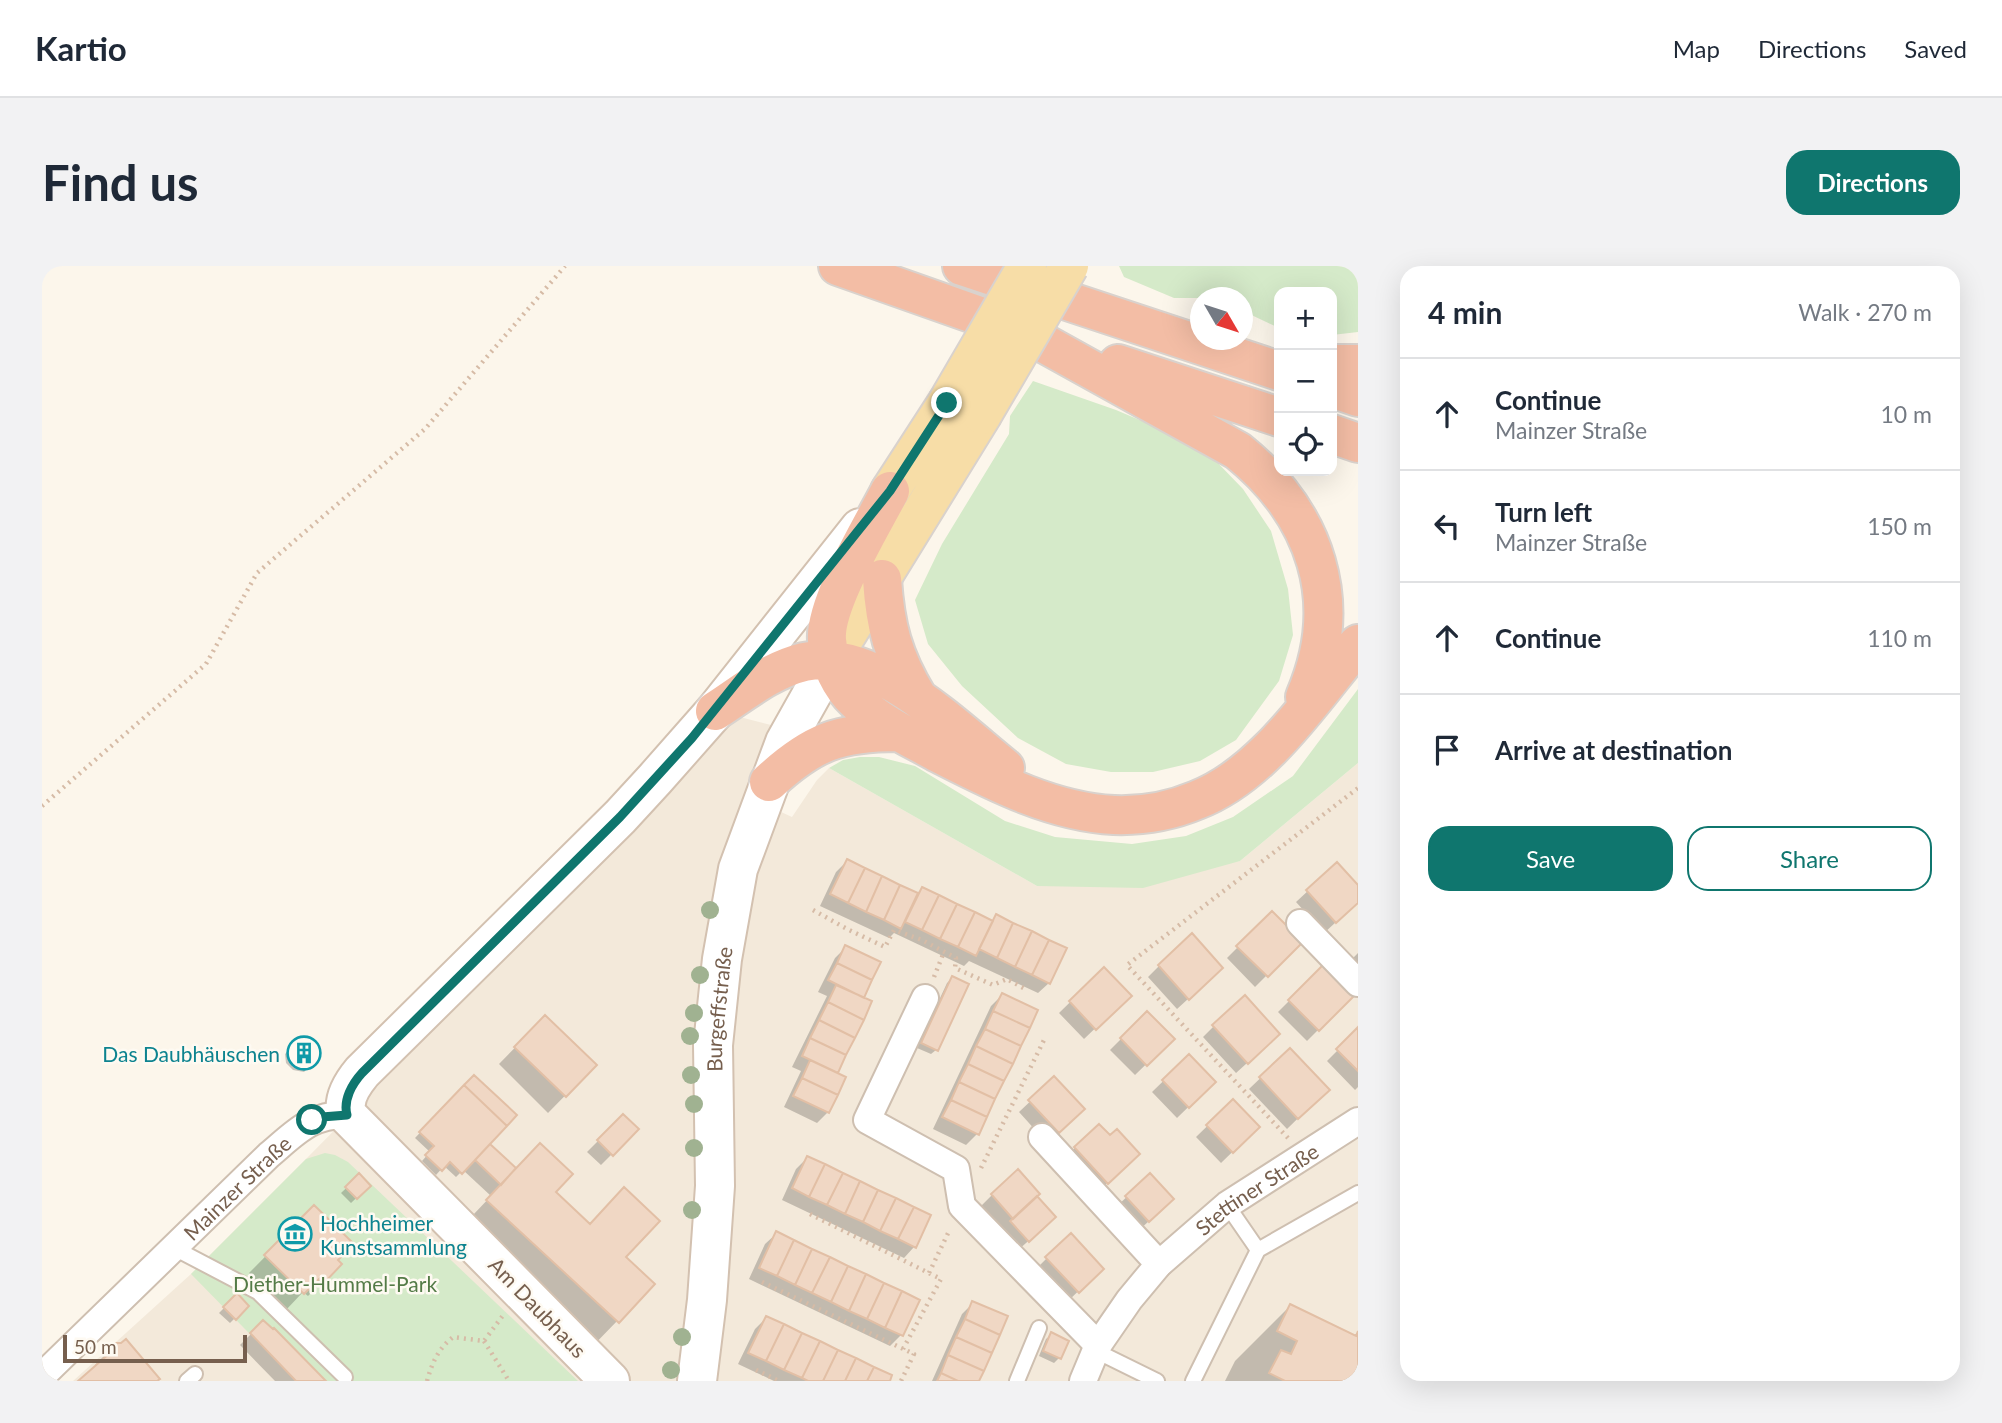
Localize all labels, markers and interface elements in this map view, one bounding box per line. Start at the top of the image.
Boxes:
text: Kartio [35,28,127,68]
text: Map [1673,34,1720,63]
text: Directions [1758,34,1866,63]
text: Saved [1904,34,1967,63]
button: Directions [1786,150,1960,215]
text: Find us [42,153,199,211]
north arrow [1190,287,1253,350]
map controls [1274,287,1337,476]
button: + [1274,287,1337,350]
text: 4 min [1428,294,1502,330]
text: Walk · 270 m [1798,298,1932,326]
button: − [1274,350,1337,413]
text: Continue [1495,384,1601,416]
route end [931,387,962,418]
icon: ahead [1428,395,1466,433]
text: 10 m [1881,400,1932,428]
button: locate [1274,413,1337,476]
text: Mainzer Straße [1495,416,1647,444]
text: Turn left [1495,496,1592,528]
icon: left [1428,507,1466,545]
text: 150 m [1867,512,1932,540]
text: Mainzer Straße [1495,528,1647,556]
icon: ahead [1428,619,1466,657]
text: Continue [1495,622,1601,654]
text: 110 m [1867,624,1932,652]
icon: arrive [1428,731,1466,769]
text: Arrive at destination [1495,734,1732,766]
button: Save [1428,826,1673,891]
button: Share [1687,826,1932,891]
street label: Burgeffstraße [700,944,737,1072]
building icon: Das Daubhäuschen [285,1034,323,1072]
place label: Das Daubhäuschen [102,1041,280,1066]
route start [296,1104,327,1135]
street label: Mainzer Straße [178,1130,295,1244]
street label: Stettiner Straße [1190,1138,1323,1240]
place label: Hochheimer Kunstsammlung [320,1210,467,1259]
museum icon: Hochheimer Kunstsammlung [276,1215,314,1253]
street label: Am Daubhaus [484,1252,592,1362]
park label: Diether-Hummel-Park [233,1271,437,1296]
scale bar [63,1332,247,1364]
text: 50 m [74,1335,117,1358]

